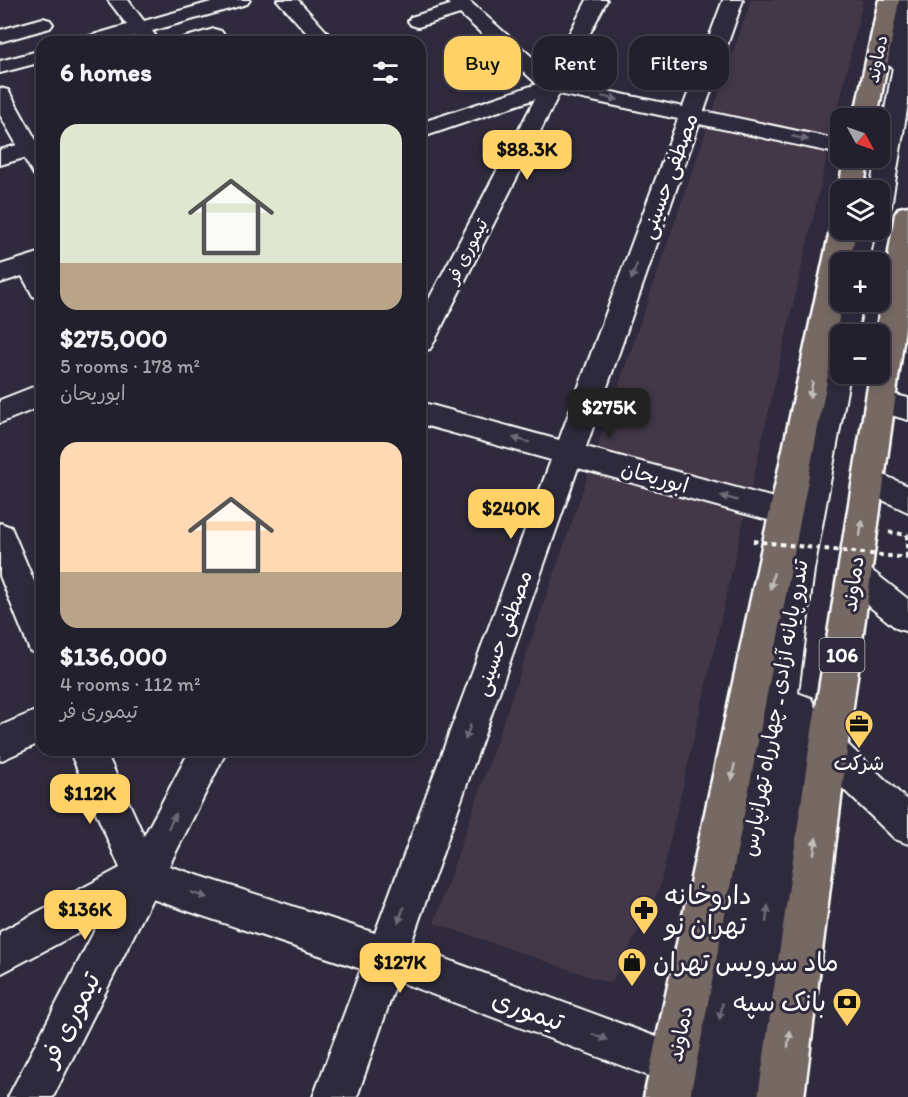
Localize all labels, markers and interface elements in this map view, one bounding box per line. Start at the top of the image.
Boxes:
street label: دماوند [862,33,892,85]
chip: Buy [444,36,521,90]
chip: Rent [533,36,617,90]
chip: Filters [629,36,729,90]
text: 6 homes [60,56,152,88]
icon: filters [369,56,402,89]
one-way arrow [600,94,619,103]
north arrow [830,108,890,168]
map controls [830,108,890,384]
street label: مصطفی حسینی [634,110,705,243]
pin: $88.3K [478,130,576,181]
one-way arrow [791,134,810,143]
text: $88.3K [497,137,557,161]
icon: home [177,163,285,271]
button: layers [830,180,890,240]
street label: تیموری فر [440,214,493,289]
button: + [830,252,890,312]
one-way arrow [629,263,639,281]
text: $275,000 [60,322,168,354]
button: − [830,324,890,384]
text: 5 rooms · 178 m² [60,354,200,378]
one-way arrow [805,380,815,399]
text: ابوریحان [60,381,126,405]
pin: $275K [567,388,651,439]
text: $275K [582,395,636,419]
one-way arrow [512,435,530,444]
street label: ابوریحان [618,455,692,499]
icon: home [177,481,285,589]
pin: $240K [469,489,553,540]
one-way arrow [720,492,738,502]
text: $240K [482,496,540,520]
one-way arrow [857,518,866,537]
street label: دماوند [836,554,869,613]
street label: تندرو پایانه آزادی ـ چهارراه تهرانپارس [736,557,815,859]
street label: مصطفی حسینی [468,567,539,700]
one-way arrow [766,572,776,590]
road number: 106 [820,638,864,672]
text: $136,000 [60,640,167,672]
text: 4 rooms · 112 m² [60,672,200,696]
text: تیموری فر [60,699,138,723]
office icon: شرکت [843,708,875,750]
one-way arrow [462,723,472,741]
place label: شرکت [833,750,885,775]
one-way arrow [728,763,737,782]
pin: $112K [48,774,132,825]
text: $112K [64,781,116,805]
one-way arrow [167,812,177,829]
one-way arrow [811,836,820,855]
place label: داروخانه تهران نو [663,879,752,941]
pin: $136K [43,890,127,941]
one-way arrow [190,891,208,901]
pharmacy icon: داروخانه تهران نو [628,894,660,936]
text: $136K [58,897,112,921]
one-way arrow [762,904,772,923]
one-way arrow [396,906,405,924]
pin: $127K [358,943,442,994]
shop icon: ماد سرویس تهران [616,946,648,988]
place label: ماد سرویس تهران [653,946,839,979]
text: $127K [374,950,426,974]
street label: تیموری فر [32,966,107,1073]
street label: تیموری [488,982,569,1038]
place label: بانک سپه [733,986,826,1019]
bank icon: بانک سپه [831,986,863,1028]
one-way arrow [716,1001,725,1020]
street label: دماوند [662,1004,697,1064]
one-way arrow [785,1029,794,1048]
one-way arrow [591,1033,609,1042]

